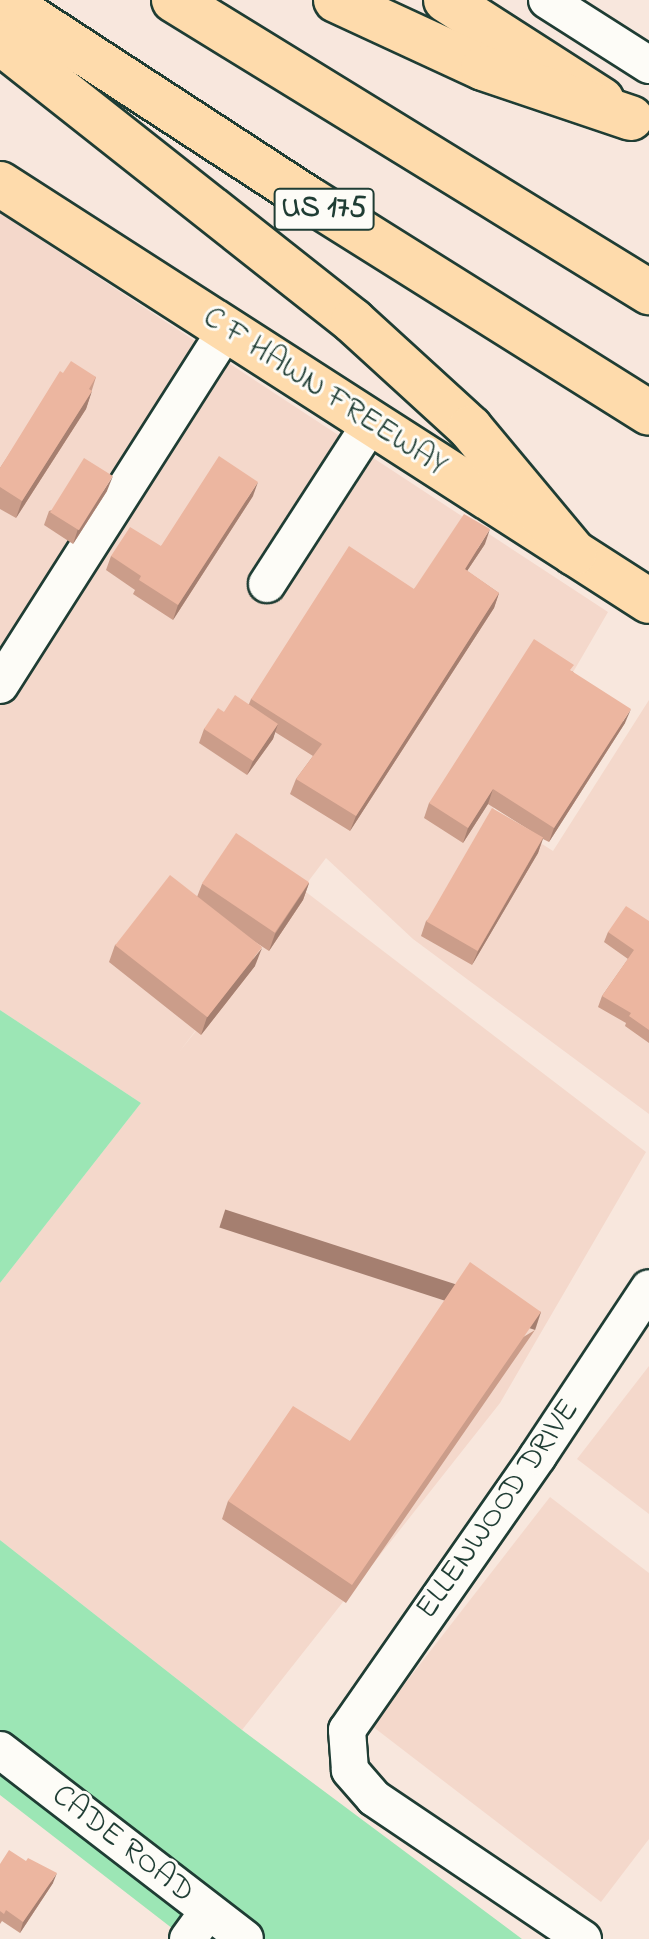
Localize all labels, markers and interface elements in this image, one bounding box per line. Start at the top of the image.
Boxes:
road number: US 175 [272,183,376,235]
street label: C F HAWN FREEWAY [195,300,453,486]
street label: ELLENWOOD DRIVE [409,1393,589,1627]
street label: CADE ROAD [43,1777,201,1913]

